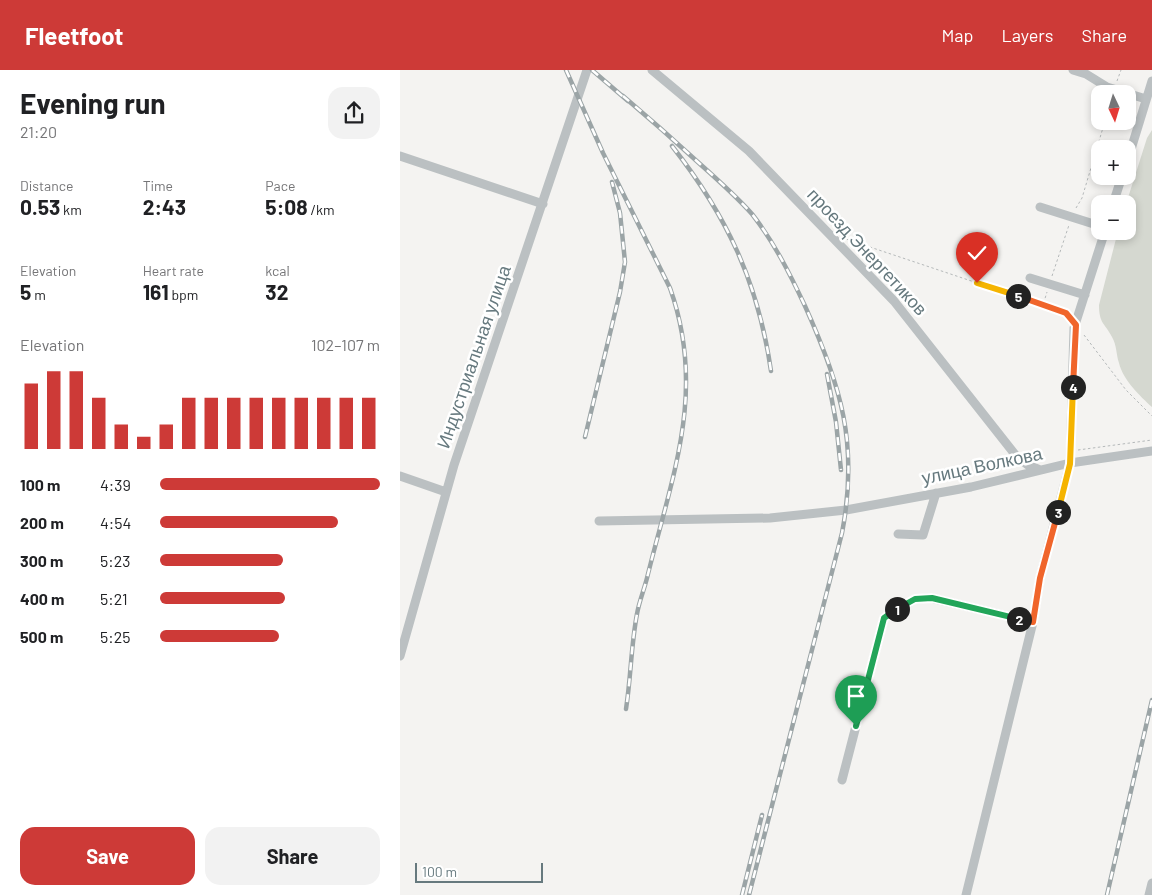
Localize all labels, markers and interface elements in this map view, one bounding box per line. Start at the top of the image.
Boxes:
text: Fleetfoot [25,21,123,50]
text: Map [941,24,973,46]
text: Layers [1001,24,1054,46]
text: Share [1082,24,1127,46]
north arrow [1091,85,1136,130]
map controls [1091,85,1136,240]
text: Evening run [20,86,166,120]
button: share [328,87,380,139]
text: 21:20 [20,122,57,141]
button: + [1091,140,1136,185]
text: Distance [20,177,73,194]
text: Time [143,177,173,194]
text: Pace [265,177,295,194]
street label: проезд Энергетиков [803,183,932,319]
text: 0.53 [20,194,60,219]
text: 2:43 [143,194,186,219]
text: 5:08 [265,194,308,219]
button: − [1091,195,1136,240]
text: km [60,201,82,218]
text: /km [308,201,335,218]
pin [956,232,998,283]
icon: check [963,239,991,267]
street label: Индустриальная улица [431,261,515,451]
text: Elevation [20,262,76,279]
text: Heart rate [143,262,204,279]
text: kcal [265,262,290,279]
text: 5 [20,279,31,304]
text: 161 [143,279,169,304]
text: 32 [265,279,288,304]
pin: 5 [1006,284,1030,308]
text: m [31,286,46,303]
text: bpm [169,286,198,303]
text: 5 [1015,288,1022,305]
text: Elevation [20,335,84,354]
text: 102–107 m [311,335,380,354]
pin: 4 [1060,374,1086,400]
text: 4 [1069,379,1078,396]
street label: улица Волкова [920,441,1045,489]
text: 100 m [20,475,60,494]
text: 4:39 [100,475,131,494]
pin: 3 [1046,500,1070,524]
text: 3 [1055,504,1062,521]
text: 200 m [20,513,64,532]
text: 4:54 [100,513,131,532]
text: 300 m [20,551,63,570]
text: 5:23 [100,551,130,570]
text: 400 m [20,589,64,608]
text: 5:21 [100,589,128,608]
pin: 1 [884,596,910,622]
text: 1 [895,601,900,618]
pin: 2 [1006,606,1032,632]
text: 2 [1016,611,1023,628]
text: 500 m [20,627,63,646]
text: 5:25 [100,627,130,646]
pin [835,675,877,726]
icon: arrive [842,682,870,710]
button: Save [20,827,195,885]
button: Share [205,827,380,885]
scale bar [415,860,542,883]
text: 100 m [422,863,457,880]

